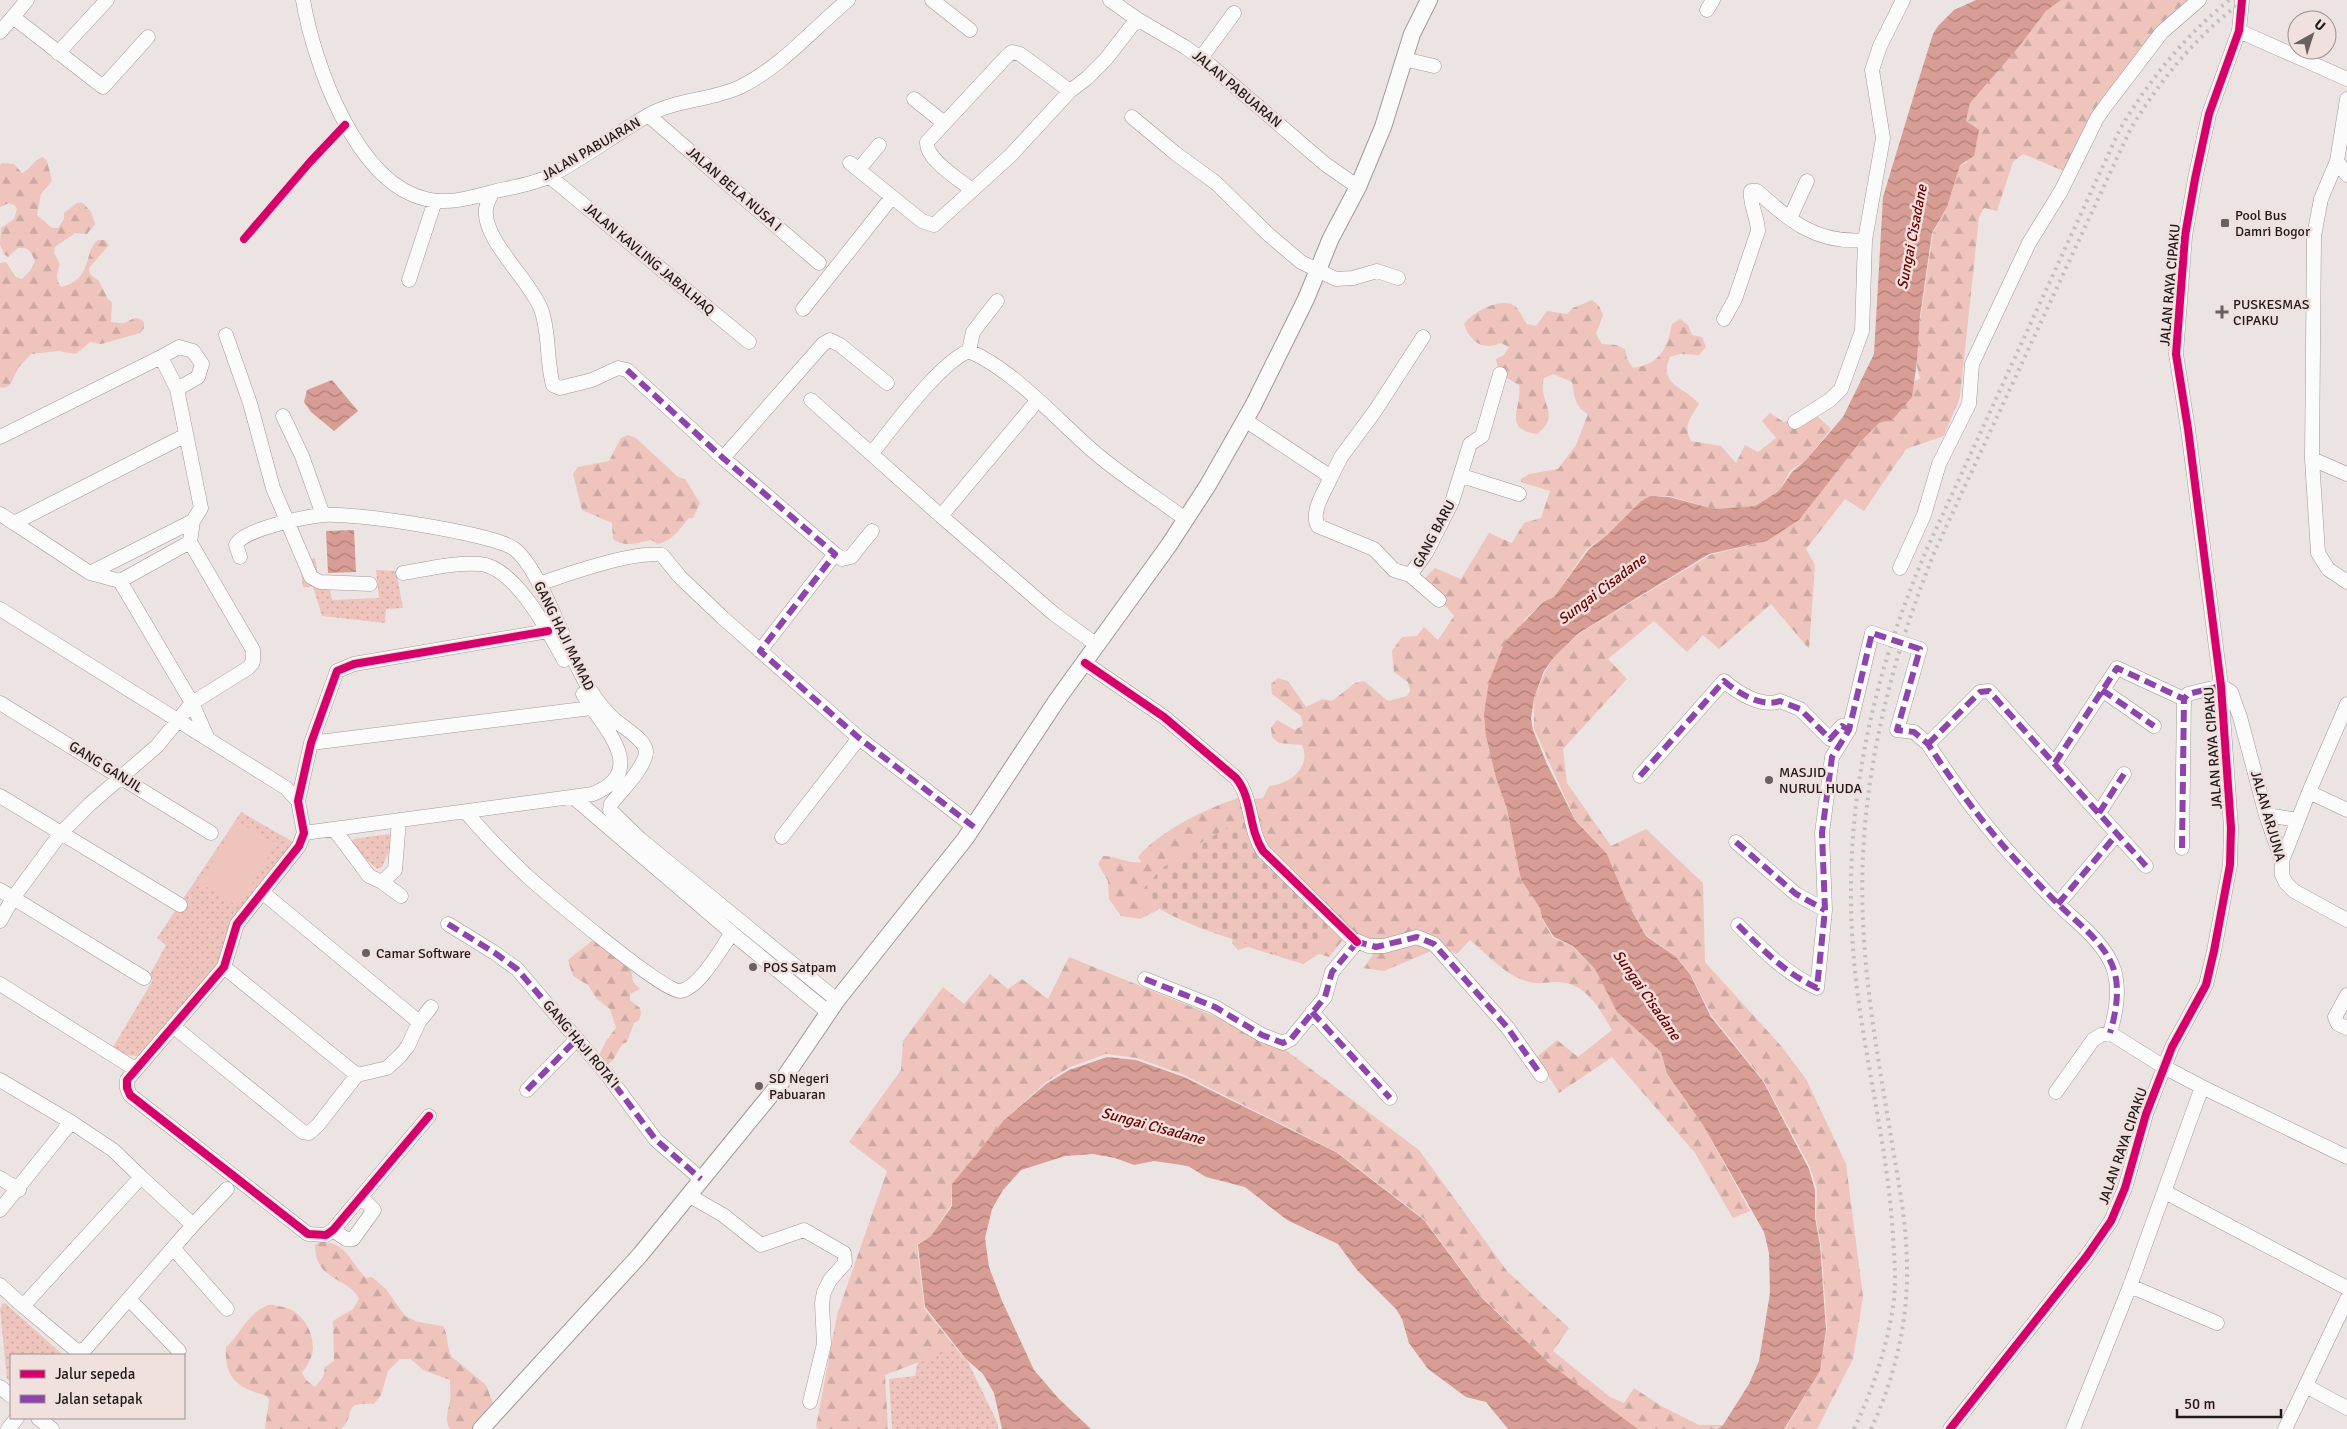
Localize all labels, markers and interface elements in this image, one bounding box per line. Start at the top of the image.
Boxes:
north arrow [2287,10,2337,60]
text: U [2311,16,2329,35]
street label: JALAN PABUARAN [1189,47,1285,131]
street label: JALAN PABUARAN [539,114,643,184]
street label: JALAN BELA NUSA I [683,143,785,235]
water label: Sungai Cisadane [1893,182,1931,291]
street label: JALAN KAVLING JABALHAQ [580,199,718,319]
place label: Pool Bus Damri Bogor [2235,207,2311,240]
marker: Pool Bus Damri Bogor [2219,217,2231,229]
street label: JALAN RAYA CIPAKU [2156,223,2184,347]
place label: PUSKESMAS CIPAKU [2233,296,2310,329]
marker: PUSKESMAS CIPAKU [2215,305,2229,319]
street label: GANG BARU [1409,497,1459,571]
water label: Sungai Cisadane [1554,549,1651,628]
street label: GANG HAJI MAMAD [530,578,598,694]
street label: JALAN RAYA CIPAKU [2200,686,2226,810]
street label: GANG GANJIL [66,738,146,796]
place label: MASJID NURUL HUDA [1779,764,1862,797]
street label: JALAN ARJUNA [2247,769,2289,864]
marker: MASJID NURUL HUDA [1763,774,1775,786]
place label: Camar Software [376,945,471,962]
water label: Sungai Cisadane [1609,946,1686,1045]
marker: Camar Software [360,947,372,959]
place label: POS Satpam [763,959,836,976]
marker: POS Satpam [747,961,759,973]
street label: GANG HAJI ROTA'I [539,997,623,1091]
place label: SD Negeri Pabuaran [769,1070,829,1103]
marker: SD Negeri Pabuaran [753,1080,765,1092]
street label: JALAN RAYA CIPAKU [2095,1085,2151,1207]
water label: Sungai Cisadane [1099,1104,1208,1149]
legend [10,1354,185,1419]
text: Jalur sepeda [55,1365,135,1383]
scale bar [2177,1386,2281,1418]
text: Jalan setapak [55,1390,143,1408]
text: 50 m [2184,1395,2215,1413]

